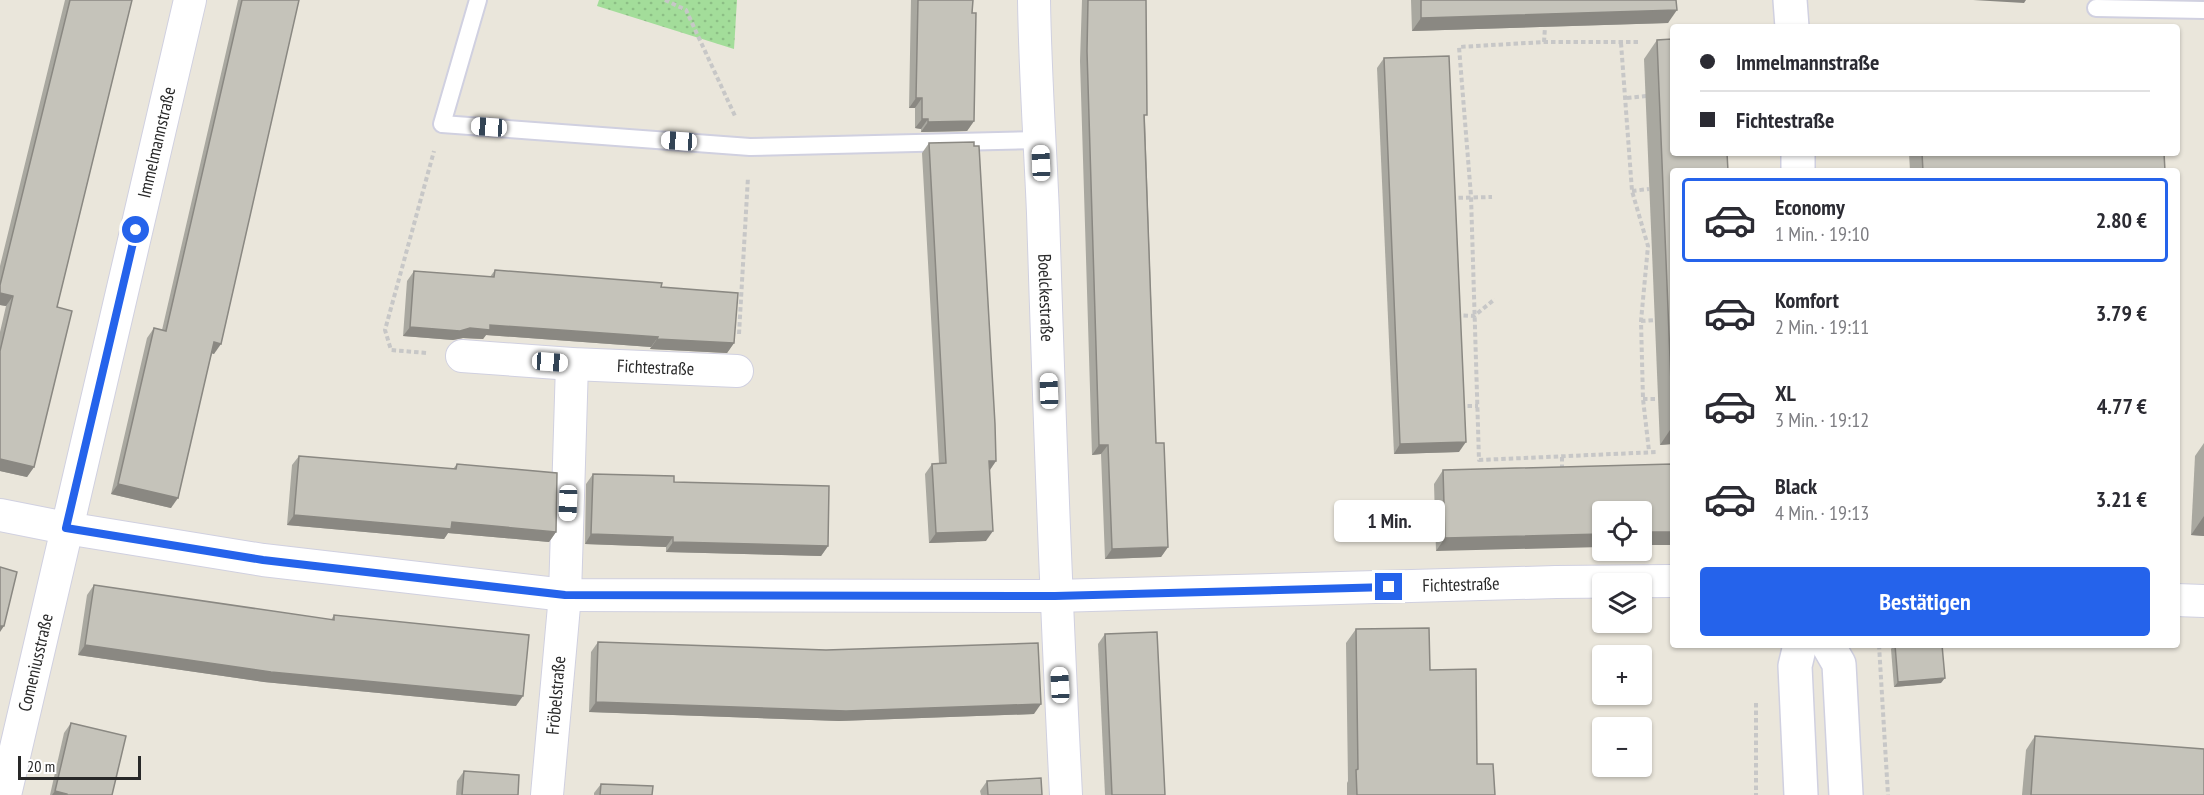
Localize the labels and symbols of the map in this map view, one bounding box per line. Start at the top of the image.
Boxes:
street label: Immelmannstraße [132,84,180,200]
car [470,117,508,137]
car [660,131,698,151]
car [1031,145,1051,181]
route start [122,216,149,243]
street label: Boelckestraße [1033,253,1059,342]
car [531,352,569,372]
street label: Fichtestraße [617,354,695,380]
car [1039,373,1059,409]
car [558,485,578,521]
callout: 1 Min. [1334,500,1444,542]
street label: Fichtestraße [1422,572,1500,597]
route end [1375,573,1402,600]
street label: Comeniusstraße [13,611,58,714]
street label: Fröbelstraße [540,655,570,736]
car [1050,667,1070,703]
scale bar [18,753,141,780]

